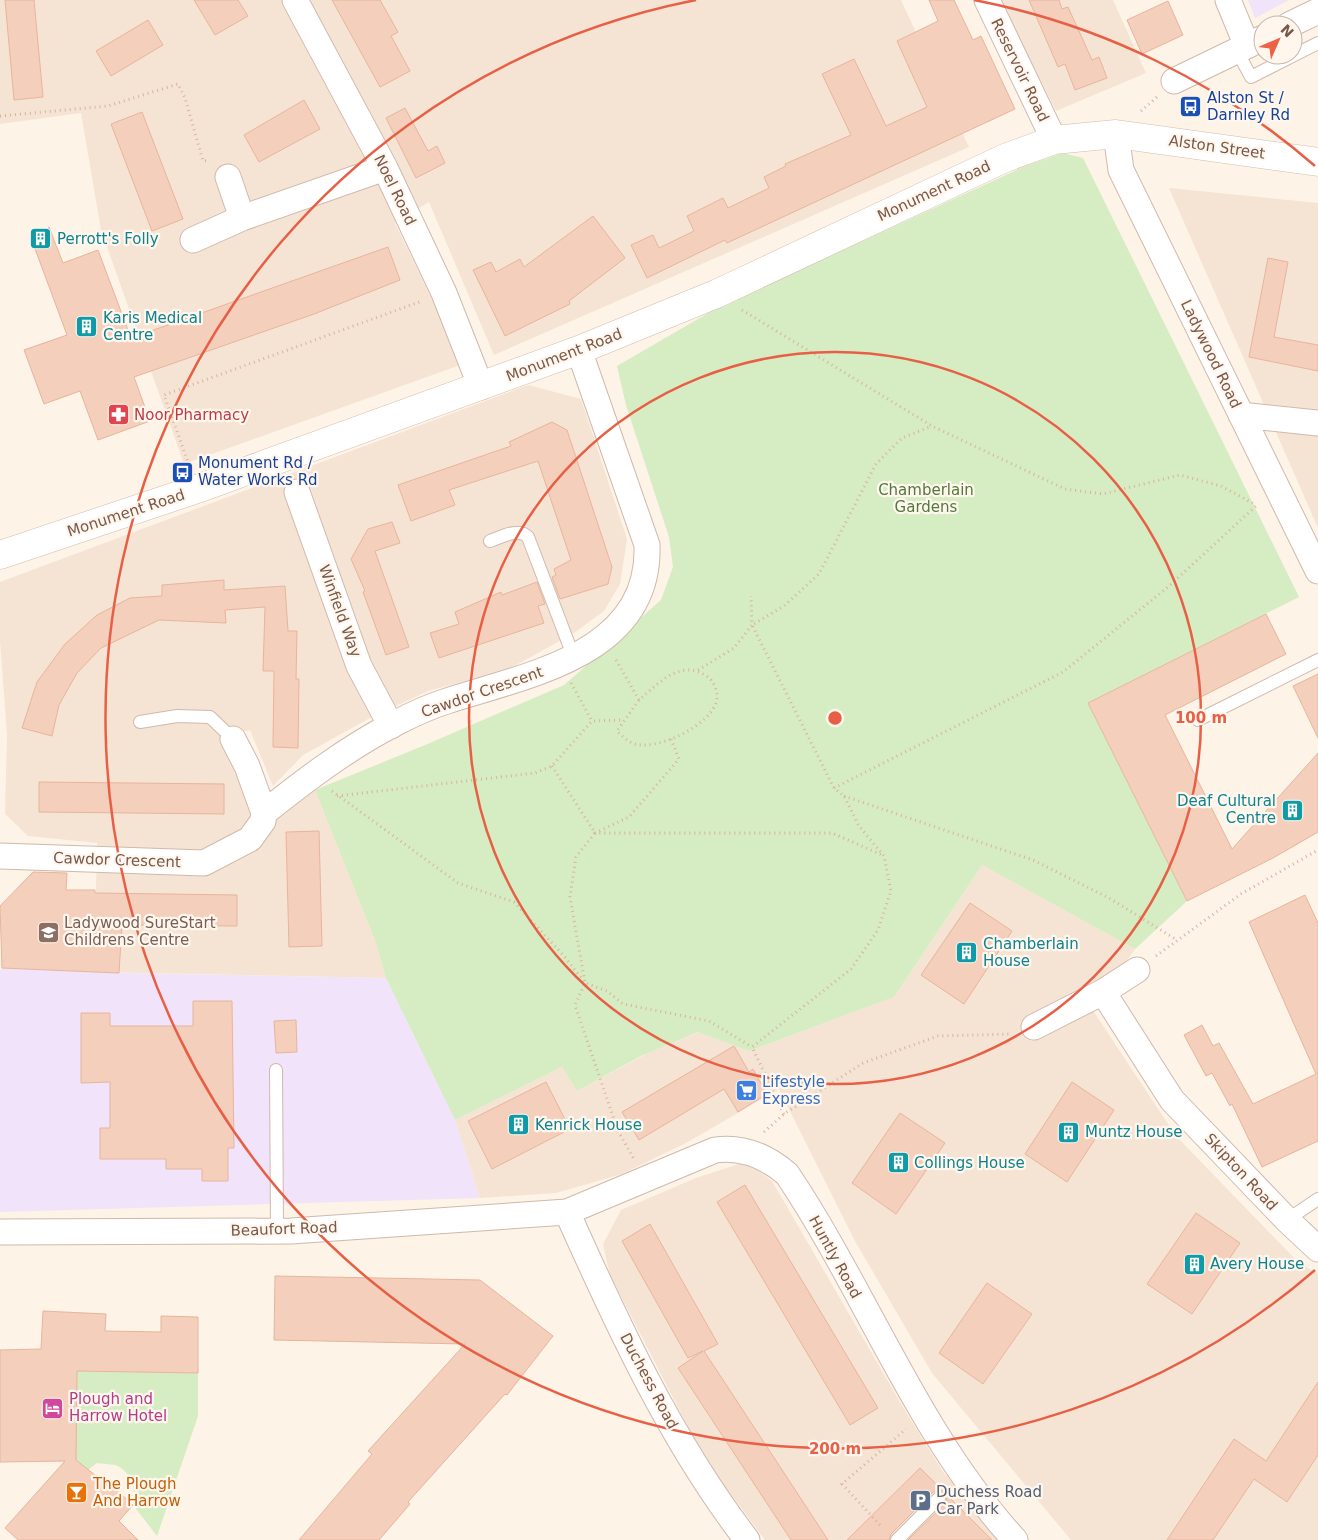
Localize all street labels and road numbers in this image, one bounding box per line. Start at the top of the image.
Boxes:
street label: Reservoir Road [987,15,1053,125]
street label: Alston Street [1168,131,1266,163]
street label: Noel Road [370,152,420,228]
street label: Monument Road [875,157,993,225]
street label: Ladywood Road [1177,297,1245,411]
street label: Monument Road [503,325,625,385]
street label: Monument Road [65,485,187,541]
street label: Winfield Way [315,562,365,660]
street label: Cawdor Crescent [419,663,545,721]
street label: Cawdor Crescent [53,849,181,871]
street label: Skipton Road [1201,1130,1281,1214]
street label: Huntly Road [805,1213,865,1301]
street label: Beaufort Road [230,1218,338,1240]
street label: Duchess Road [616,1330,682,1432]

